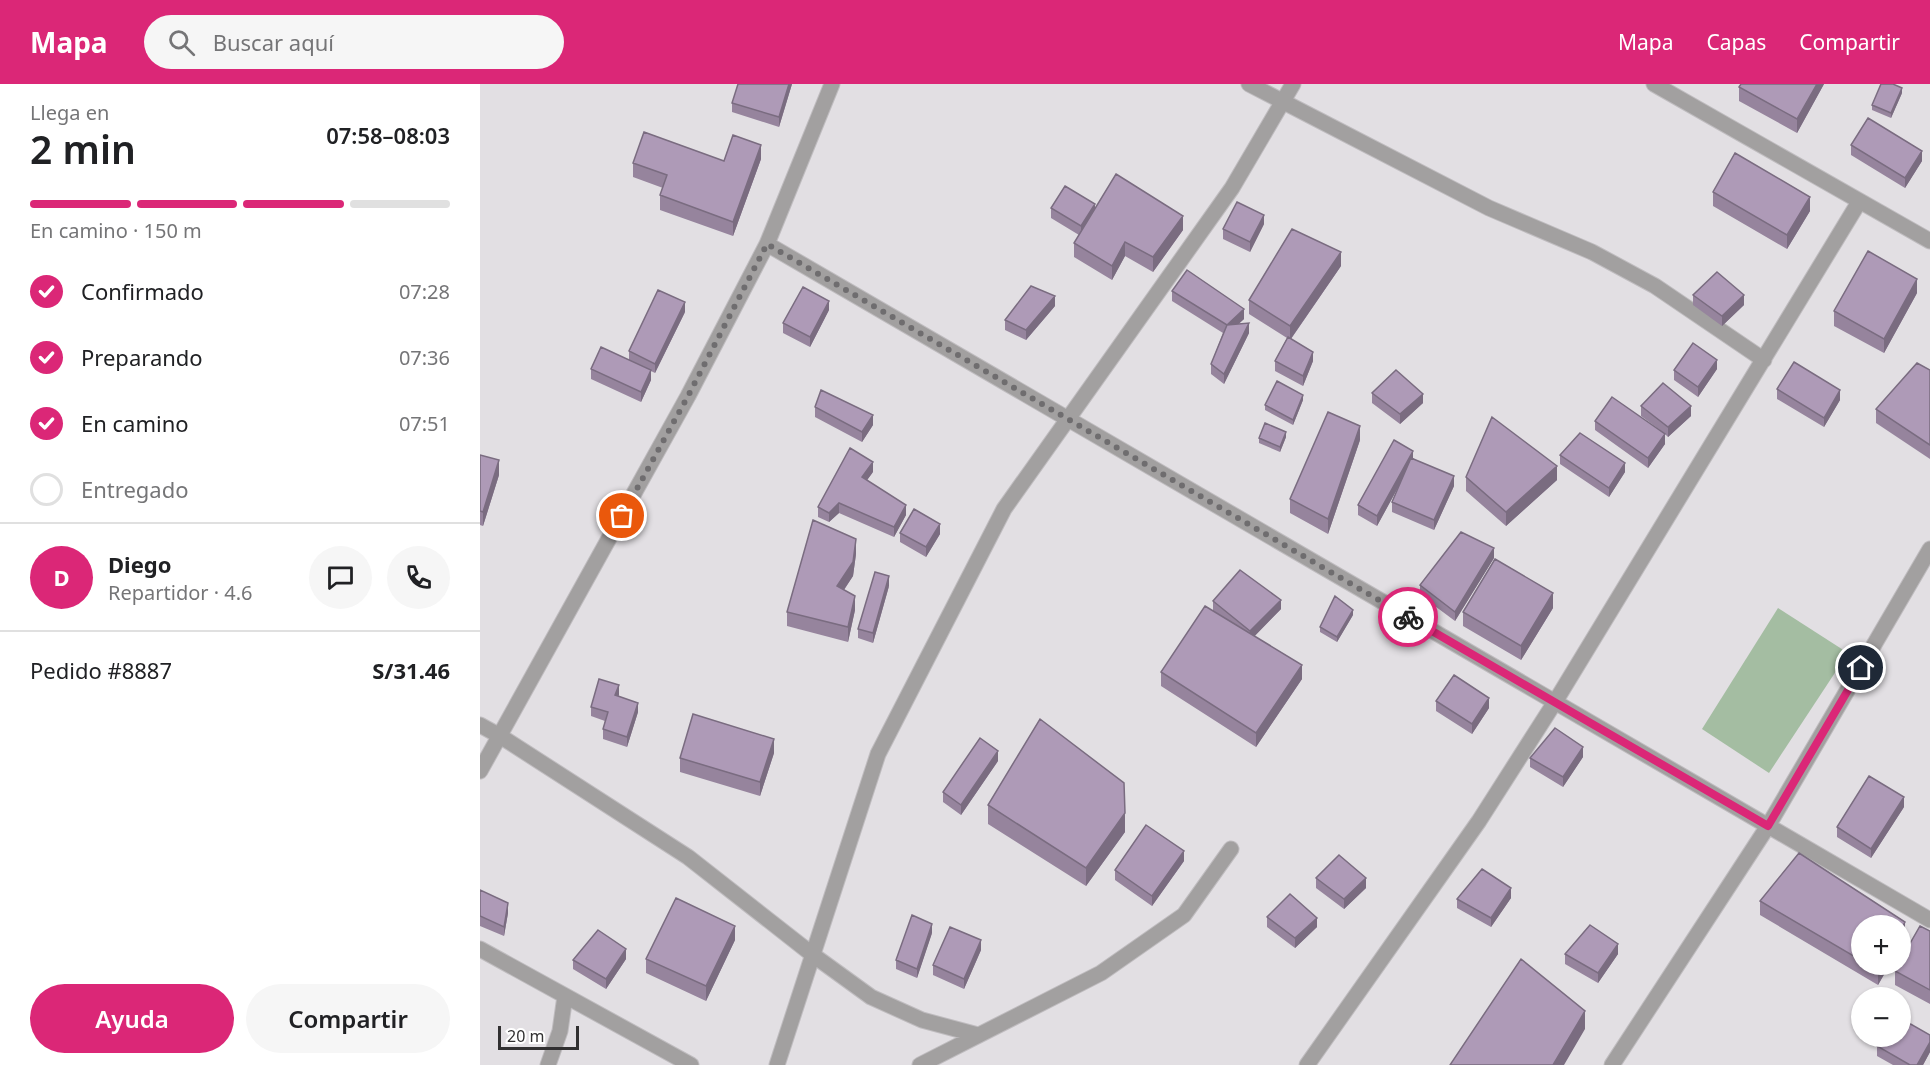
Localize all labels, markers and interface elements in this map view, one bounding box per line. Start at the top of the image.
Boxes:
search box [144,15,564,69]
text: Mapa [30,23,108,61]
icon: search [165,26,198,59]
text: Buscar aquí [213,27,334,57]
text: Mapa [1618,28,1674,56]
text: Capas [1707,28,1766,56]
text: Compartir [1799,28,1900,56]
text: Llega en [30,99,109,126]
text: 07:58–08:03 [326,120,450,150]
text: 2 min [30,122,136,175]
text: En camino · 150 m [30,217,202,244]
icon: check [30,275,63,308]
text: Confirmado [81,276,204,306]
text: 07:28 [399,278,450,305]
icon: check [30,341,63,374]
text: Preparando [81,342,203,372]
text: 07:36 [399,344,450,371]
icon: check [30,407,63,440]
text: En camino [81,408,189,438]
text: 07:51 [399,410,450,437]
text: Entregado [81,474,189,504]
pin [596,490,647,541]
icon: bag [605,499,638,532]
button: chat [309,546,372,609]
button: phone [387,546,450,609]
text: Diego [108,549,171,579]
text: D [53,562,70,592]
text: Repartidor · 4.6 [108,579,253,606]
courier [1378,587,1438,647]
icon: bike [1392,601,1425,634]
pin [1835,642,1886,693]
icon: home [1844,651,1877,684]
text: Pedido #8887 [30,655,172,685]
text: S/31.46 [372,655,450,685]
map controls [1851,915,1911,1047]
button: + [1851,915,1911,975]
button: Ayuda [30,984,234,1053]
button: Compartir [246,984,450,1053]
button: − [1851,987,1911,1047]
scale bar [498,1023,579,1050]
text: 20 m [507,1025,544,1047]

